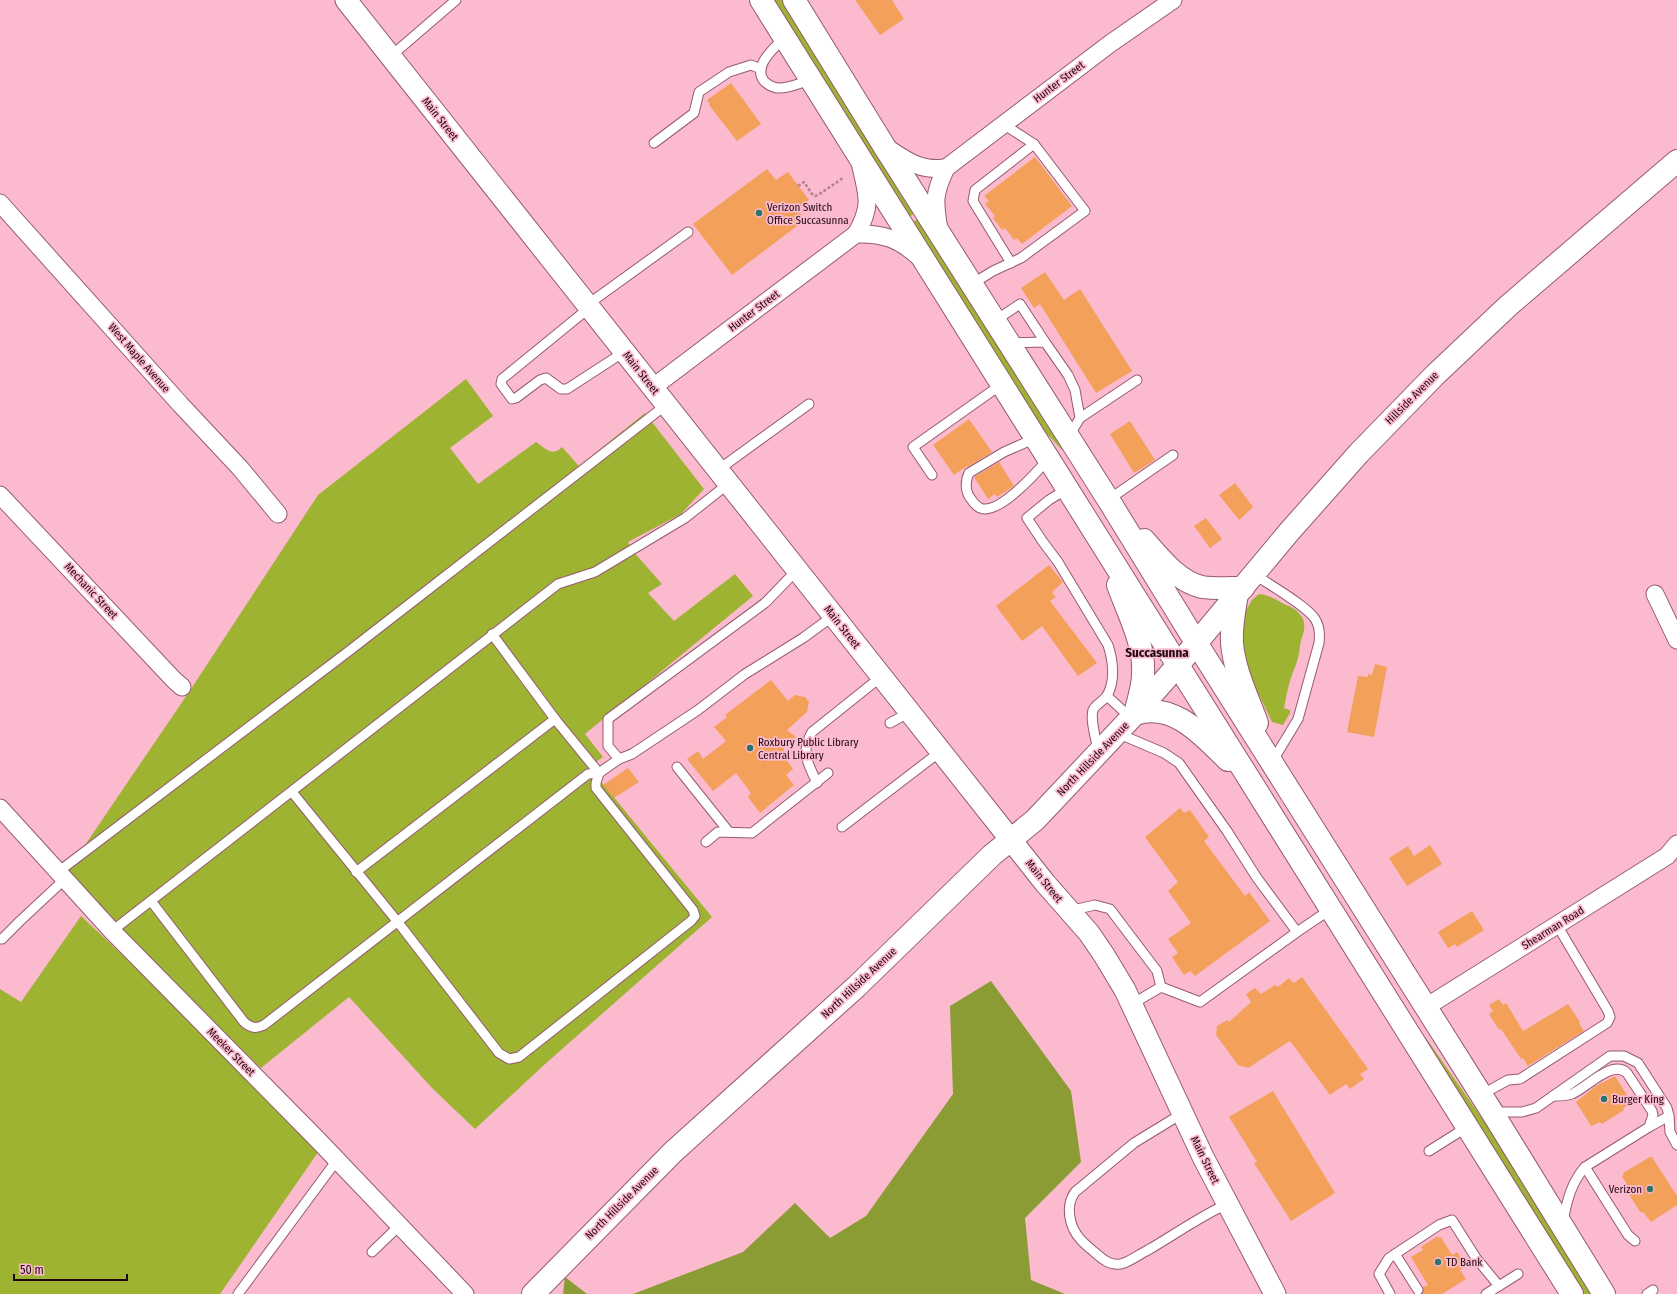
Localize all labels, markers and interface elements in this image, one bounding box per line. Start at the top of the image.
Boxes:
street label: Hunter Street [1031,58,1087,105]
street label: Main Street [419,95,461,144]
place label: Verizon Switch Office Succasunna [767,201,849,227]
marker: Verizon Switch Office Succasunna [754,208,764,218]
street label: Hunter Street [726,287,782,334]
street label: West Maple Avenue [105,321,173,395]
street label: Main Street [620,349,662,398]
street label: Hillside Avenue [1383,369,1441,427]
street label: Mechanic Street [62,560,121,622]
street label: Main Street [821,603,863,652]
district label: Succasunna [1125,645,1189,660]
street label: North Hillside Avenue [1054,719,1132,799]
place label: Roxbury Public Library Central Library [758,736,859,762]
marker: Roxbury Public Library Central Library [745,743,755,753]
street label: Main Street [1023,857,1065,905]
street label: Shearman Road [1520,904,1586,952]
street label: North Hillside Avenue [819,945,899,1021]
street label: Meeker Street [204,1025,258,1079]
place label: Burger King [1612,1093,1665,1106]
marker: Burger King [1599,1094,1609,1104]
street label: Main Street [1188,1134,1222,1186]
street label: North Hillside Avenue [583,1164,661,1242]
place label: Verizon [1609,1183,1642,1196]
marker: Verizon [1645,1184,1655,1194]
scale bar [14,1256,127,1282]
place label: TD Bank [1446,1256,1483,1269]
marker: TD Bank [1433,1257,1443,1267]
text: 50 m [20,1263,44,1277]

